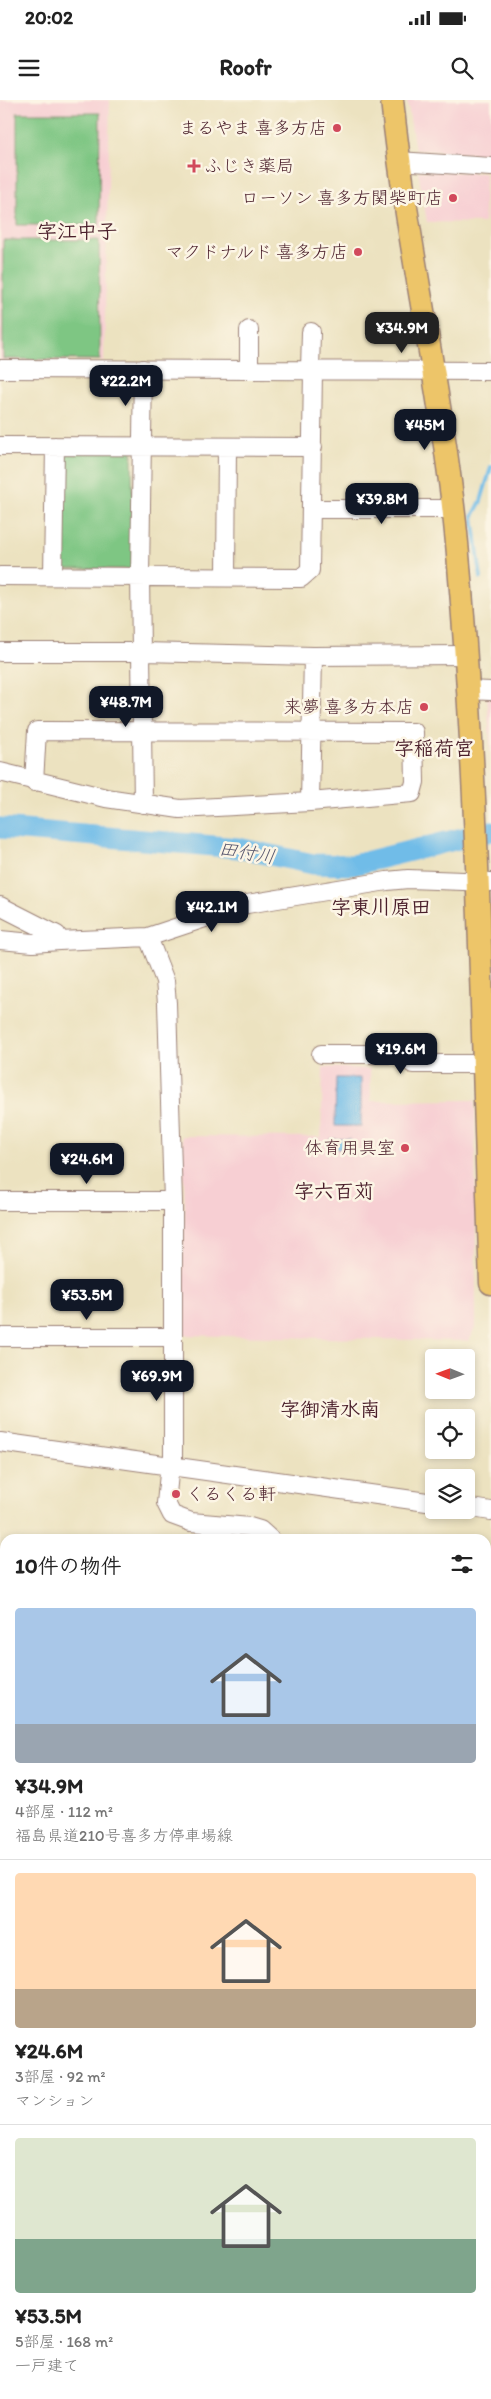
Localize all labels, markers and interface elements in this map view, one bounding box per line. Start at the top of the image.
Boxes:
text: 20:02 [25,6,73,29]
icon: menu [15,54,43,82]
text: Roofr [219,54,272,81]
icon: search [448,54,476,82]
place label: まるやま 喜多方店 [179,117,327,139]
marker: まるやま 喜多方店 [331,122,343,134]
place label: ふじき薬局 [204,155,294,177]
marker: ふじき薬局 [188,160,200,172]
place label: ローソン 喜多方関柴町店 [241,187,443,209]
marker: ローソン 喜多方関柴町店 [447,192,459,204]
district label: 字江中子 [37,219,117,243]
place label: マクドナルド 喜多方店 [165,241,348,263]
marker: マクドナルド 喜多方店 [352,246,364,258]
pin: ¥34.9M [361,312,443,354]
text: ¥34.9M [376,318,428,337]
pin: ¥22.2M [85,364,167,407]
text: ¥22.2M [101,371,151,390]
pin: ¥45M [395,408,455,451]
text: ¥45M [405,415,445,434]
pin: ¥39.8M [341,482,423,525]
text: ¥39.8M [356,489,408,508]
pin: ¥48.7M [85,686,167,728]
text: ¥48.7M [100,692,152,711]
place label: 来夢 喜多方本店 [284,696,414,718]
marker: 来夢 喜多方本店 [418,701,430,713]
district label: 字稲荷宮 [394,736,474,760]
water label: 田付川 [217,837,277,868]
pin: ¥42.1M [171,890,253,933]
district label: 字東川原田 [331,895,431,919]
text: ¥42.1M [187,897,237,916]
pin: ¥19.6M [360,1032,442,1075]
text: ¥19.6M [376,1039,426,1058]
place label: 体育用具室 [305,1137,395,1159]
pin: ¥24.6M [46,1142,128,1185]
marker: 体育用具室 [399,1142,411,1154]
text: ¥24.6M [61,1149,113,1168]
district label: 字六百苅 [294,1179,374,1203]
pin: ¥53.5M [46,1278,128,1321]
text: ¥53.5M [62,1285,113,1304]
north arrow [425,1349,475,1399]
map controls [425,1349,475,1519]
pin: ¥69.9M [116,1360,198,1402]
text: ¥69.9M [132,1366,182,1385]
district label: 字御清水南 [280,1397,380,1421]
button: locate [425,1409,475,1459]
button: layers [425,1469,475,1519]
place label: くるくる軒 [186,1483,276,1505]
marker: くるくる軒 [170,1488,182,1500]
icon: filters [448,1550,476,1578]
text: 10件の物件 [15,1553,122,1578]
icon: home [201,1640,291,1730]
text: ¥34.9M [15,1773,83,1798]
text: 4部屋 · 112 m² [15,1802,113,1821]
text: 福島県道210号喜多方停車場線 [15,1826,233,1845]
icon: home [201,1906,291,1996]
text: ¥24.6M [15,2038,83,2063]
text: 3部屋 · 92 m² [15,2067,106,2086]
text: マンション [15,2091,94,2110]
icon: home [201,2171,291,2261]
text: ¥53.5M [15,2303,82,2328]
text: 5部屋 · 168 m² [15,2332,113,2351]
text: 一戸建て [15,2356,79,2375]

